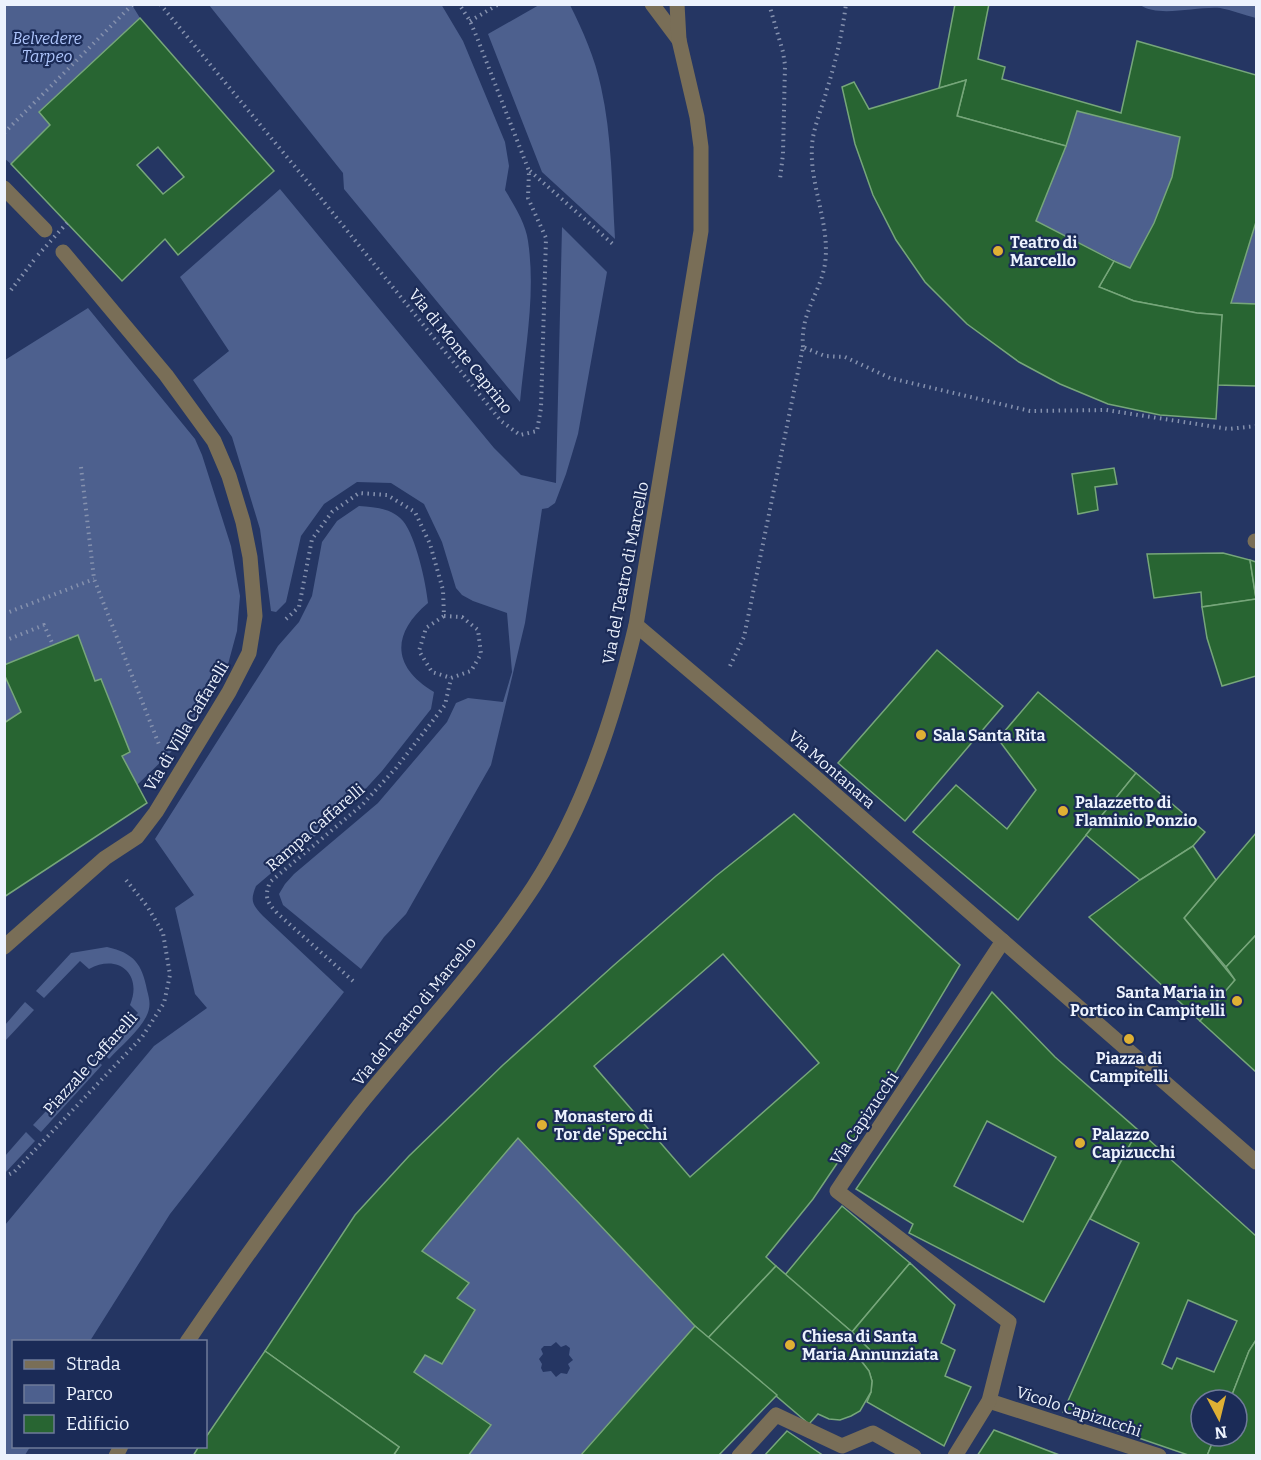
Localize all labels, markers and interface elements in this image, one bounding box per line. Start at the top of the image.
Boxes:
park label: Belvedere Tarpeo [12,29,82,66]
place label: Teatro di Marcello [1010,233,1077,270]
marker: Teatro di Marcello [991,244,1005,258]
street label: Via di Monte Caprino [405,285,517,417]
street label: Via del Teatro di Marcello [598,480,653,666]
street label: Via di Villa Caffarelli [140,658,233,795]
place label: Sala Santa Rita [933,726,1045,745]
street label: Via Montanara [784,727,879,812]
marker: Sala Santa Rita [914,728,928,742]
street label: Rampa Caffarelli [263,780,368,875]
place label: Palazzetto di Flaminio Ponzio [1075,793,1197,830]
marker: Palazzetto di Flaminio Ponzio [1056,804,1070,818]
street label: Via del Teatro di Marcello [349,933,480,1090]
place label: Santa Maria in Portico in Campitelli [1070,983,1226,1020]
marker: Santa Maria in Portico in Campitelli [1230,994,1244,1008]
street label: Piazzale Caffarelli [39,1008,141,1118]
marker: Piazza di Campitelli [1122,1032,1136,1046]
place label: Piazza di Campitelli [1090,1049,1168,1086]
street label: Via Capizucchi [826,1068,903,1168]
place label: Monastero di Tor de' Specchi [554,1107,667,1144]
marker: Monastero di Tor de' Specchi [535,1118,549,1132]
place label: Palazzo Capizucchi [1092,1125,1175,1162]
marker: Palazzo Capizucchi [1073,1136,1087,1150]
place label: Chiesa di Santa Maria Annunziata [802,1327,938,1364]
marker: Chiesa di Santa Maria Annunziata [783,1338,797,1352]
legend [12,1340,207,1448]
text: Strada [66,1353,121,1375]
street label: Vicolo Capizucchi [1014,1382,1144,1441]
text: Parco [66,1383,113,1405]
north arrow [1189,1388,1249,1448]
text: Edificio [66,1413,129,1435]
text: N [1213,1422,1228,1443]

